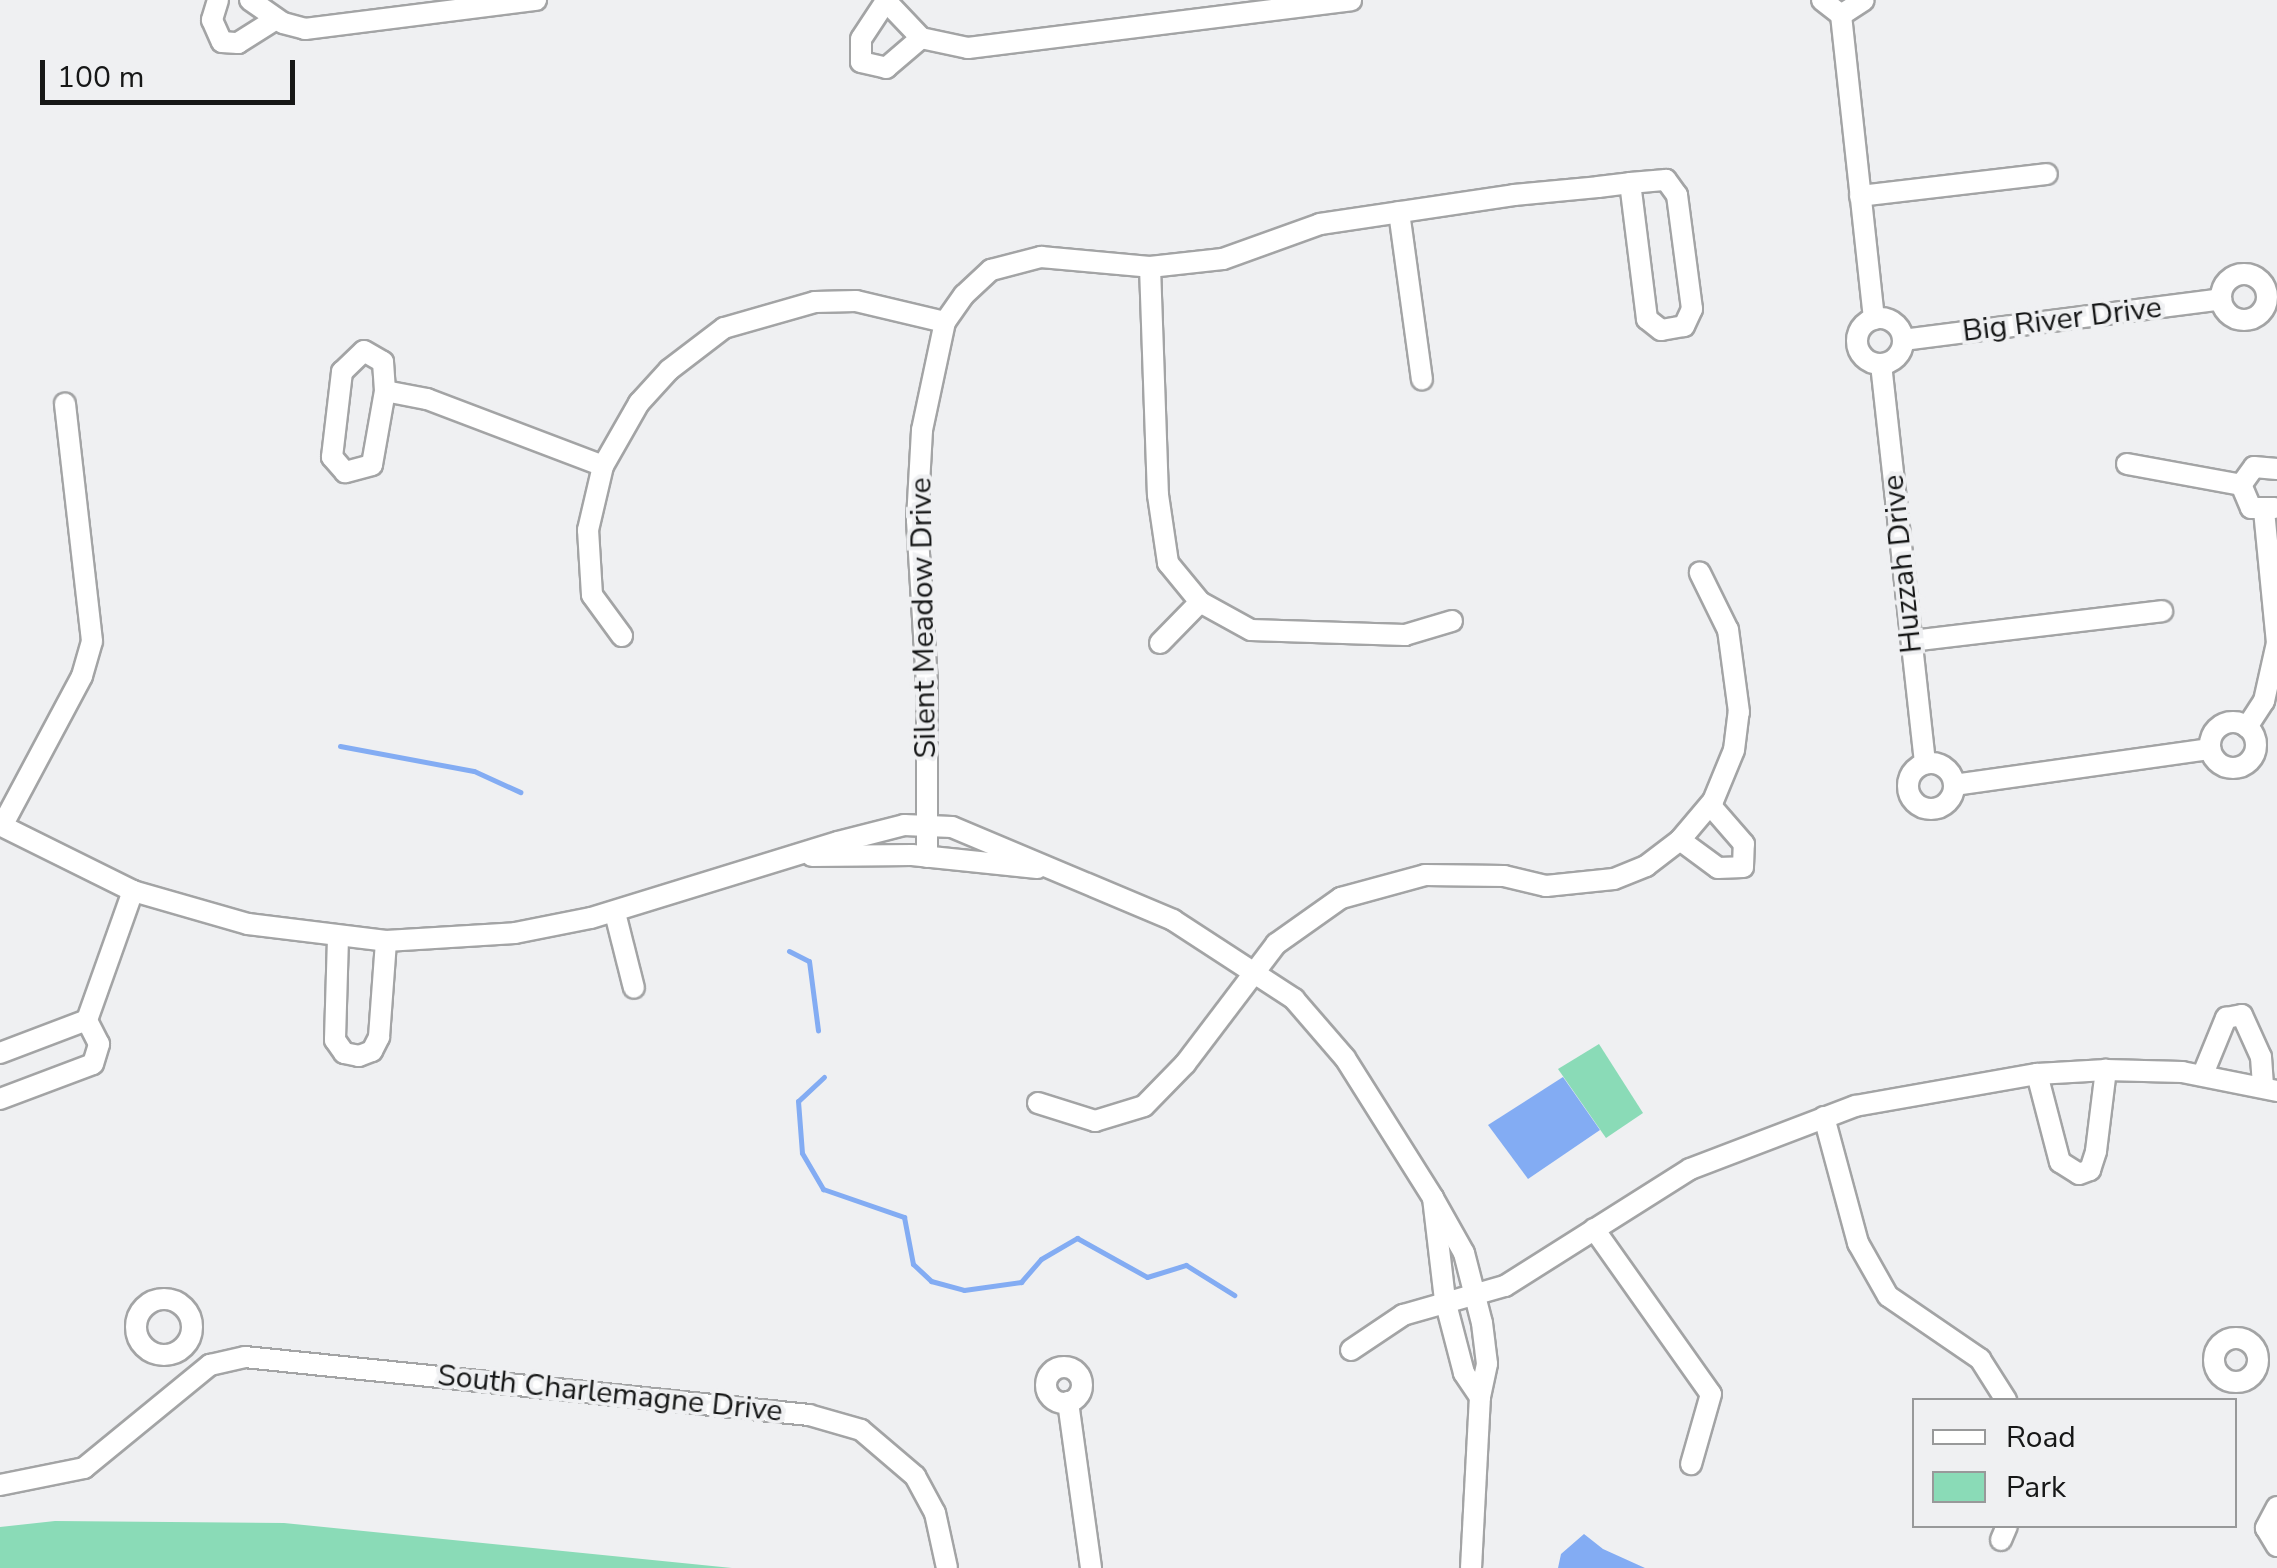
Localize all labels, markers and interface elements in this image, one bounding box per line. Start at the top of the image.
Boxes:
scale bar [45,40,300,102]
text: 100 m [57,57,144,98]
street label: Big River Drive [1960,290,2164,350]
street label: Huzzah Drive [1876,473,1930,655]
street label: Silent Meadow Drive [904,477,944,759]
street label: South Charlemagne Drive [436,1358,784,1430]
legend [1912,1398,2237,1528]
text: Road [2006,1417,2076,1458]
text: Park [2006,1467,2066,1508]

